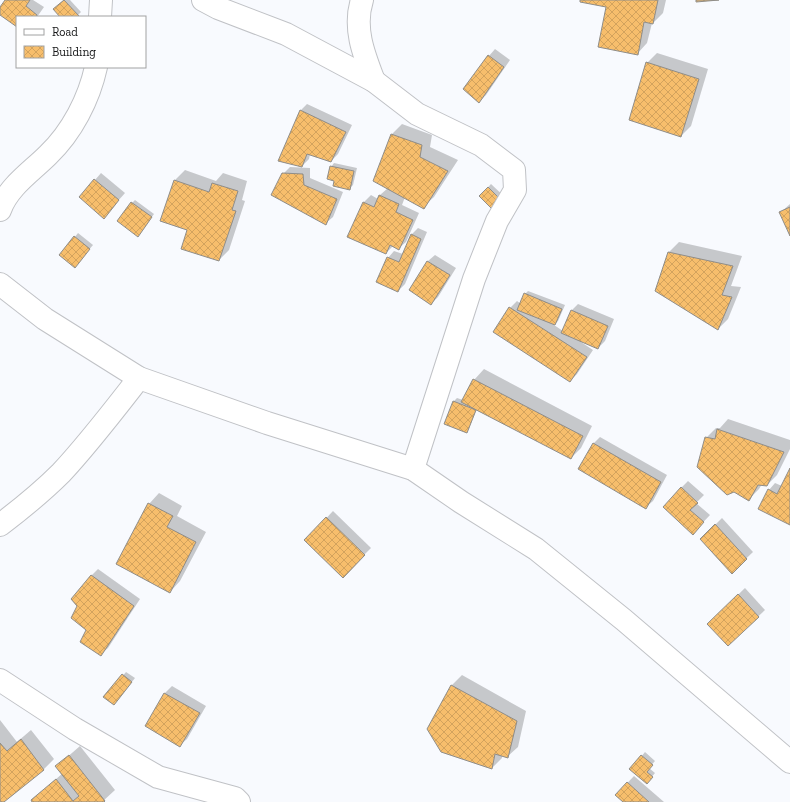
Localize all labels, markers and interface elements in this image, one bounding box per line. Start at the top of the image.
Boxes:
legend [16,16,146,68]
text: Road [52,25,78,39]
text: Building [52,45,96,59]

